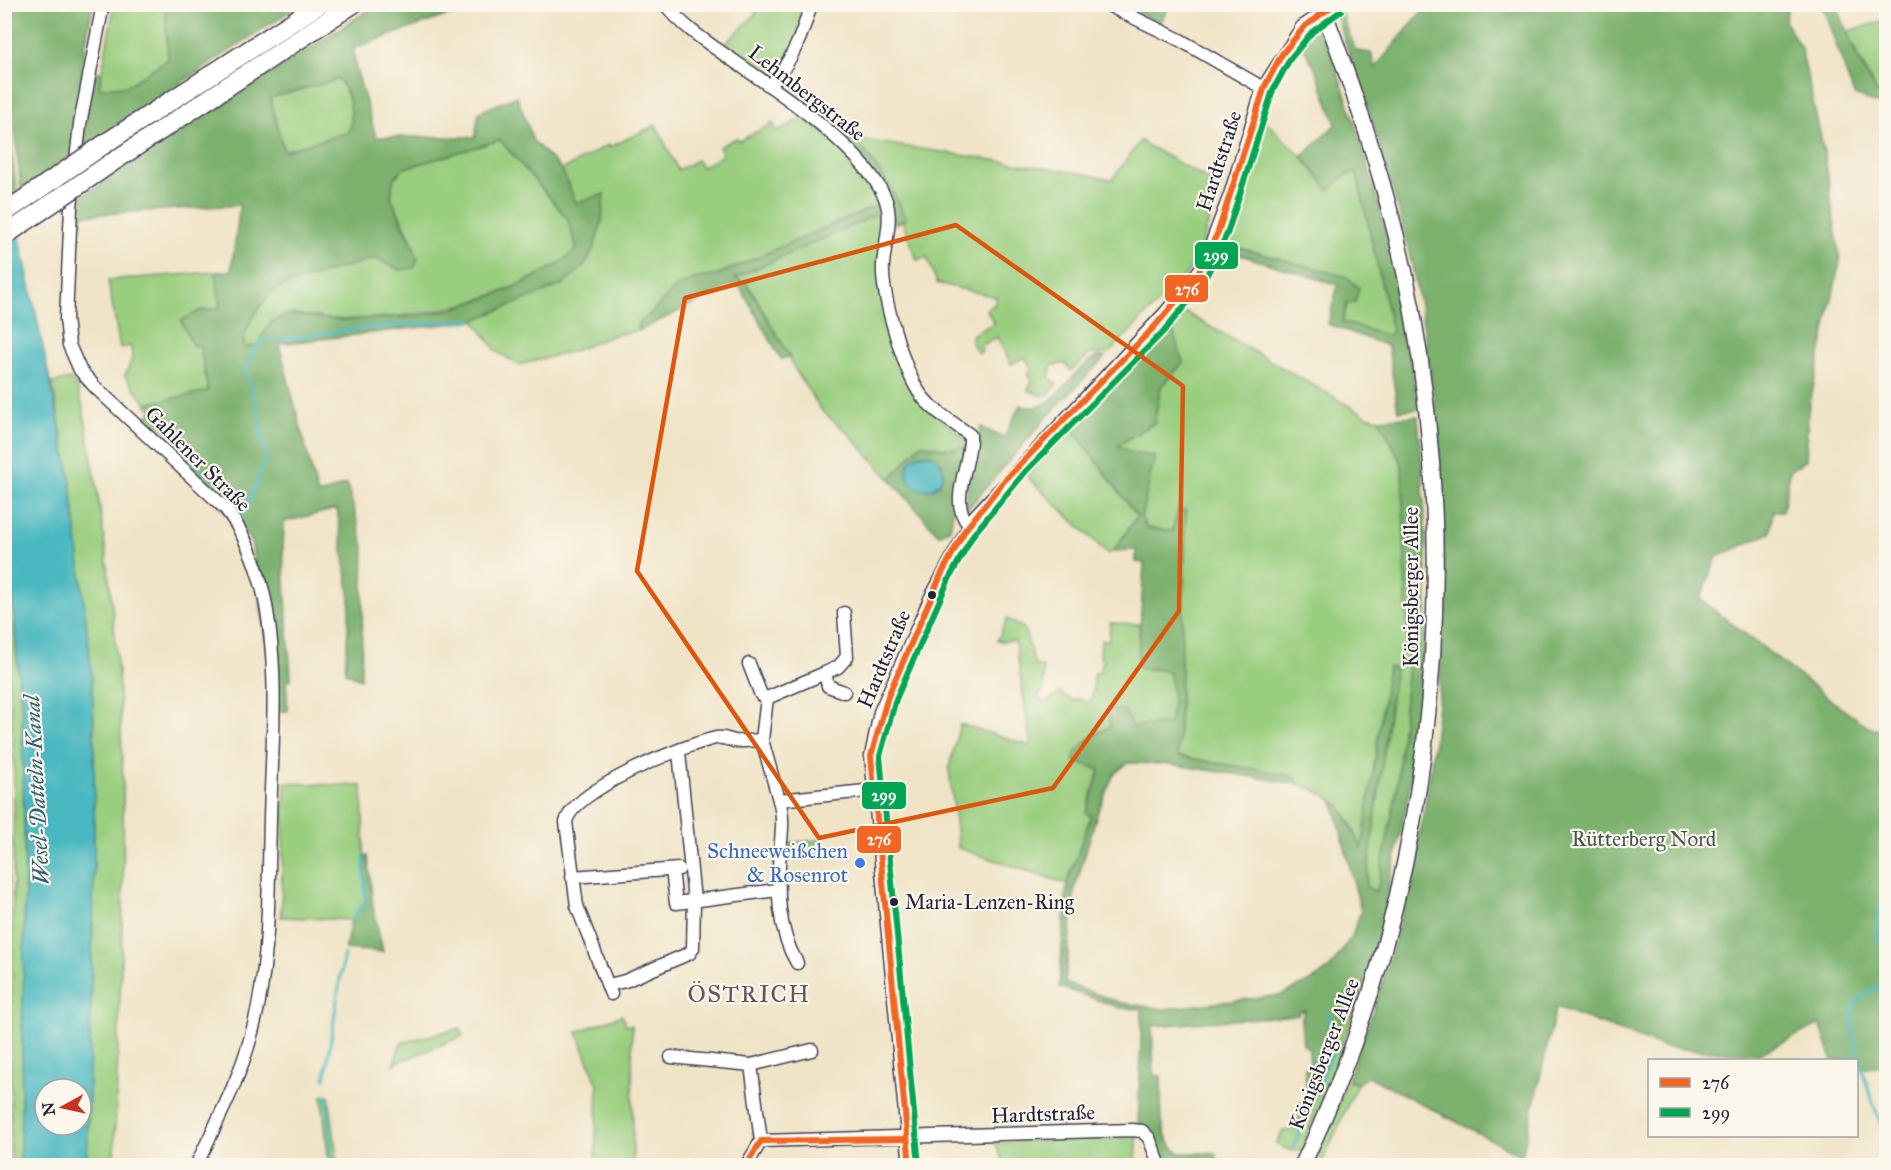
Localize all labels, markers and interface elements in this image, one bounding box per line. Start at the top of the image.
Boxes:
street label: Lehmbergstraße [743,39,871,147]
street label: Hardtstraße [1191,107,1248,215]
line badge: 299 [1194,241,1239,270]
text: 299 [1203,246,1229,266]
line badge: 276 [1164,274,1209,303]
text: 276 [1175,280,1200,299]
street label: Gahlener Straße [140,401,256,517]
street label: Königsberger Allee [1398,506,1424,667]
unlabelled marker [926,589,938,601]
street label: Hardtstraße [852,606,916,712]
water label: Wesel-Datteln-Kanal [18,692,55,885]
line badge: 299 [861,781,907,810]
text: 299 [871,786,897,806]
line badge: 276 [856,825,902,854]
park label: Rütterberg Nord [1572,826,1717,852]
text: 276 [867,830,892,849]
place label: Schneeweißchen & Rosenrot [707,838,849,888]
marker: Schneeweißchen & Rosenrot [853,856,867,870]
place label: Maria-Lenzen-Ring [905,890,1075,915]
marker: Maria-Lenzen-Ring [888,896,900,908]
street label: Königsberger Allee [1283,974,1365,1134]
district label: ÖSTRICH [687,979,811,1009]
legend [1648,1059,1858,1137]
text: 276 [1702,1072,1730,1094]
north arrow [33,1077,93,1137]
street label: Hardtstraße [990,1099,1096,1129]
text: N [38,1101,59,1117]
text: 299 [1702,1102,1730,1124]

